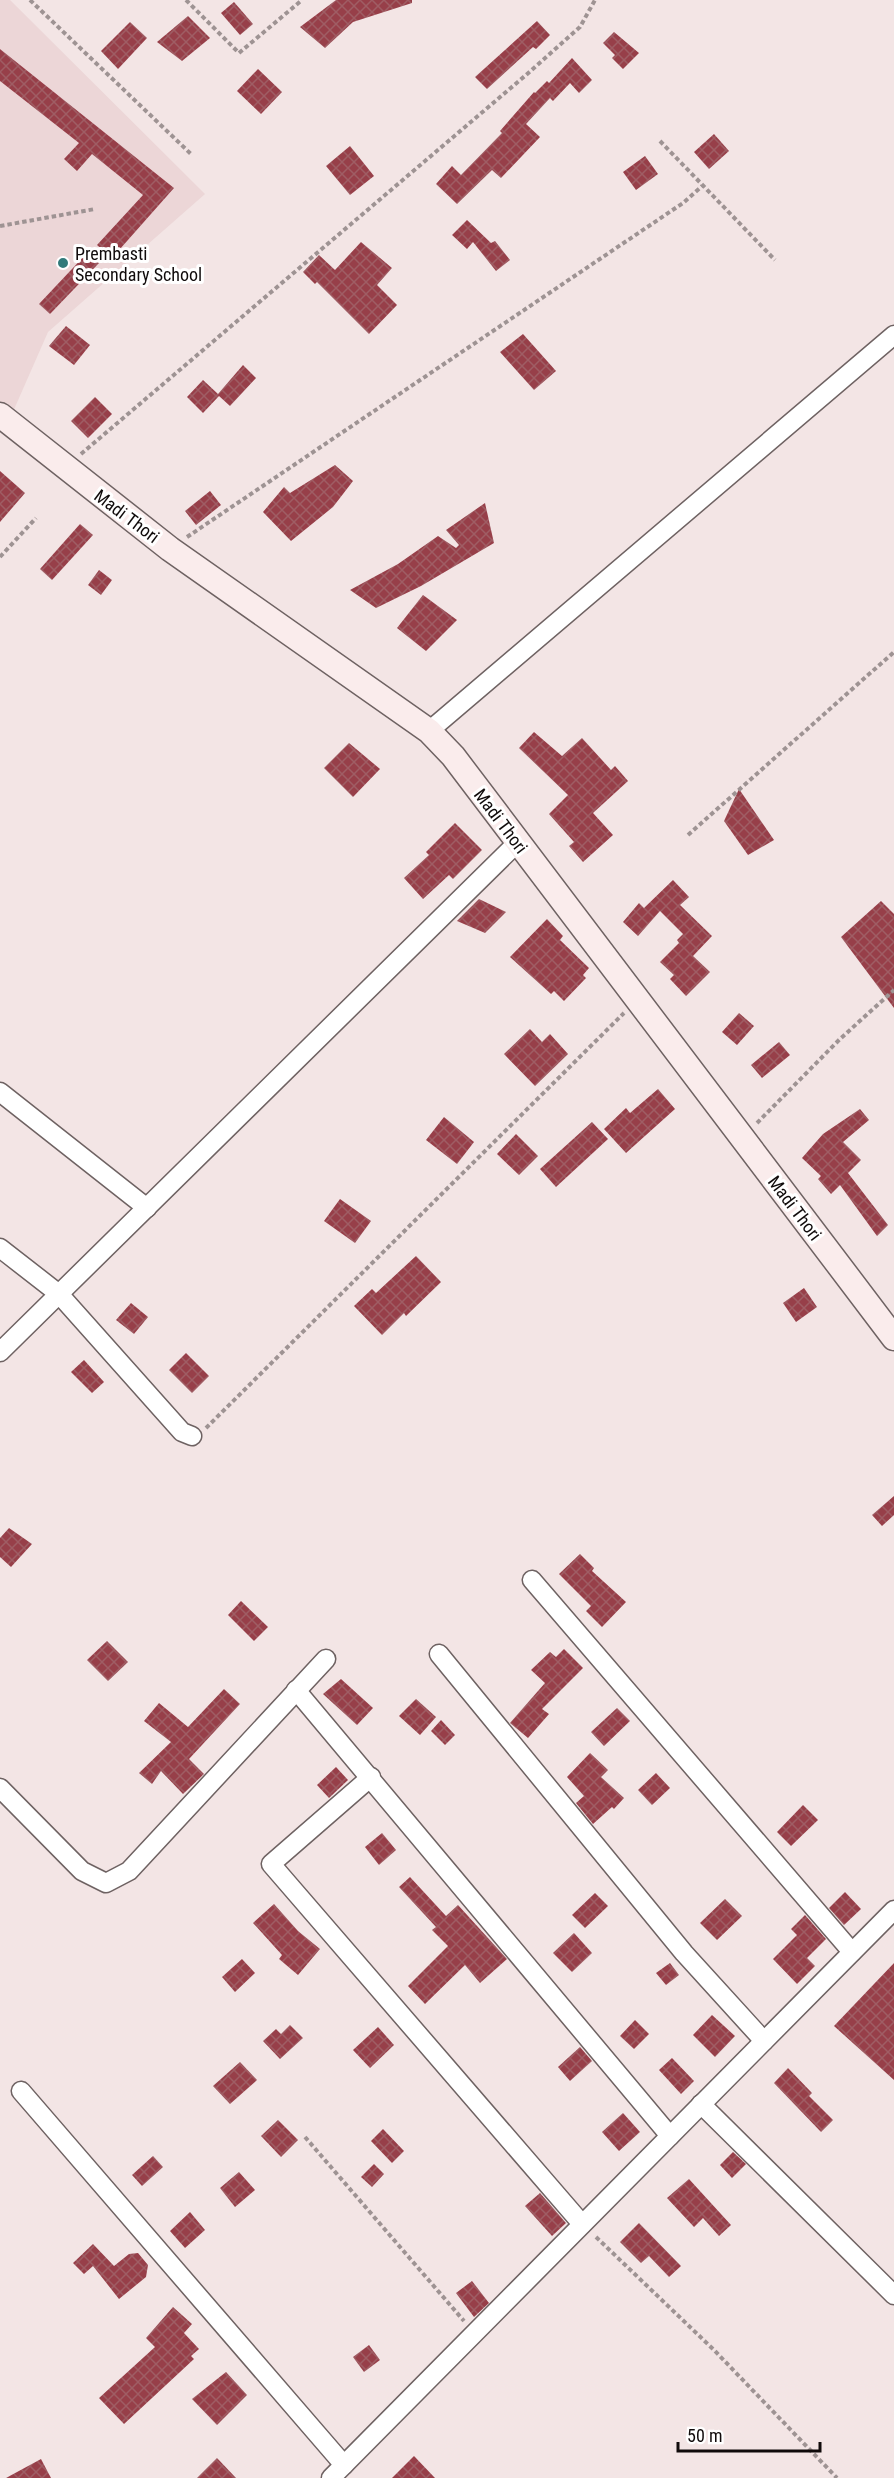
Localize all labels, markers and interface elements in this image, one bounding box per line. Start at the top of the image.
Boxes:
place label: Prembasti Secondary School [75,243,202,285]
marker: Prembasti Secondary School [56,256,70,270]
street label: Madi Thori [90,485,164,547]
street label: Madi Thori [470,784,532,858]
street label: Madi Thori [764,1171,826,1245]
scale bar [678,2415,820,2453]
text: 50 m [687,2425,722,2446]

